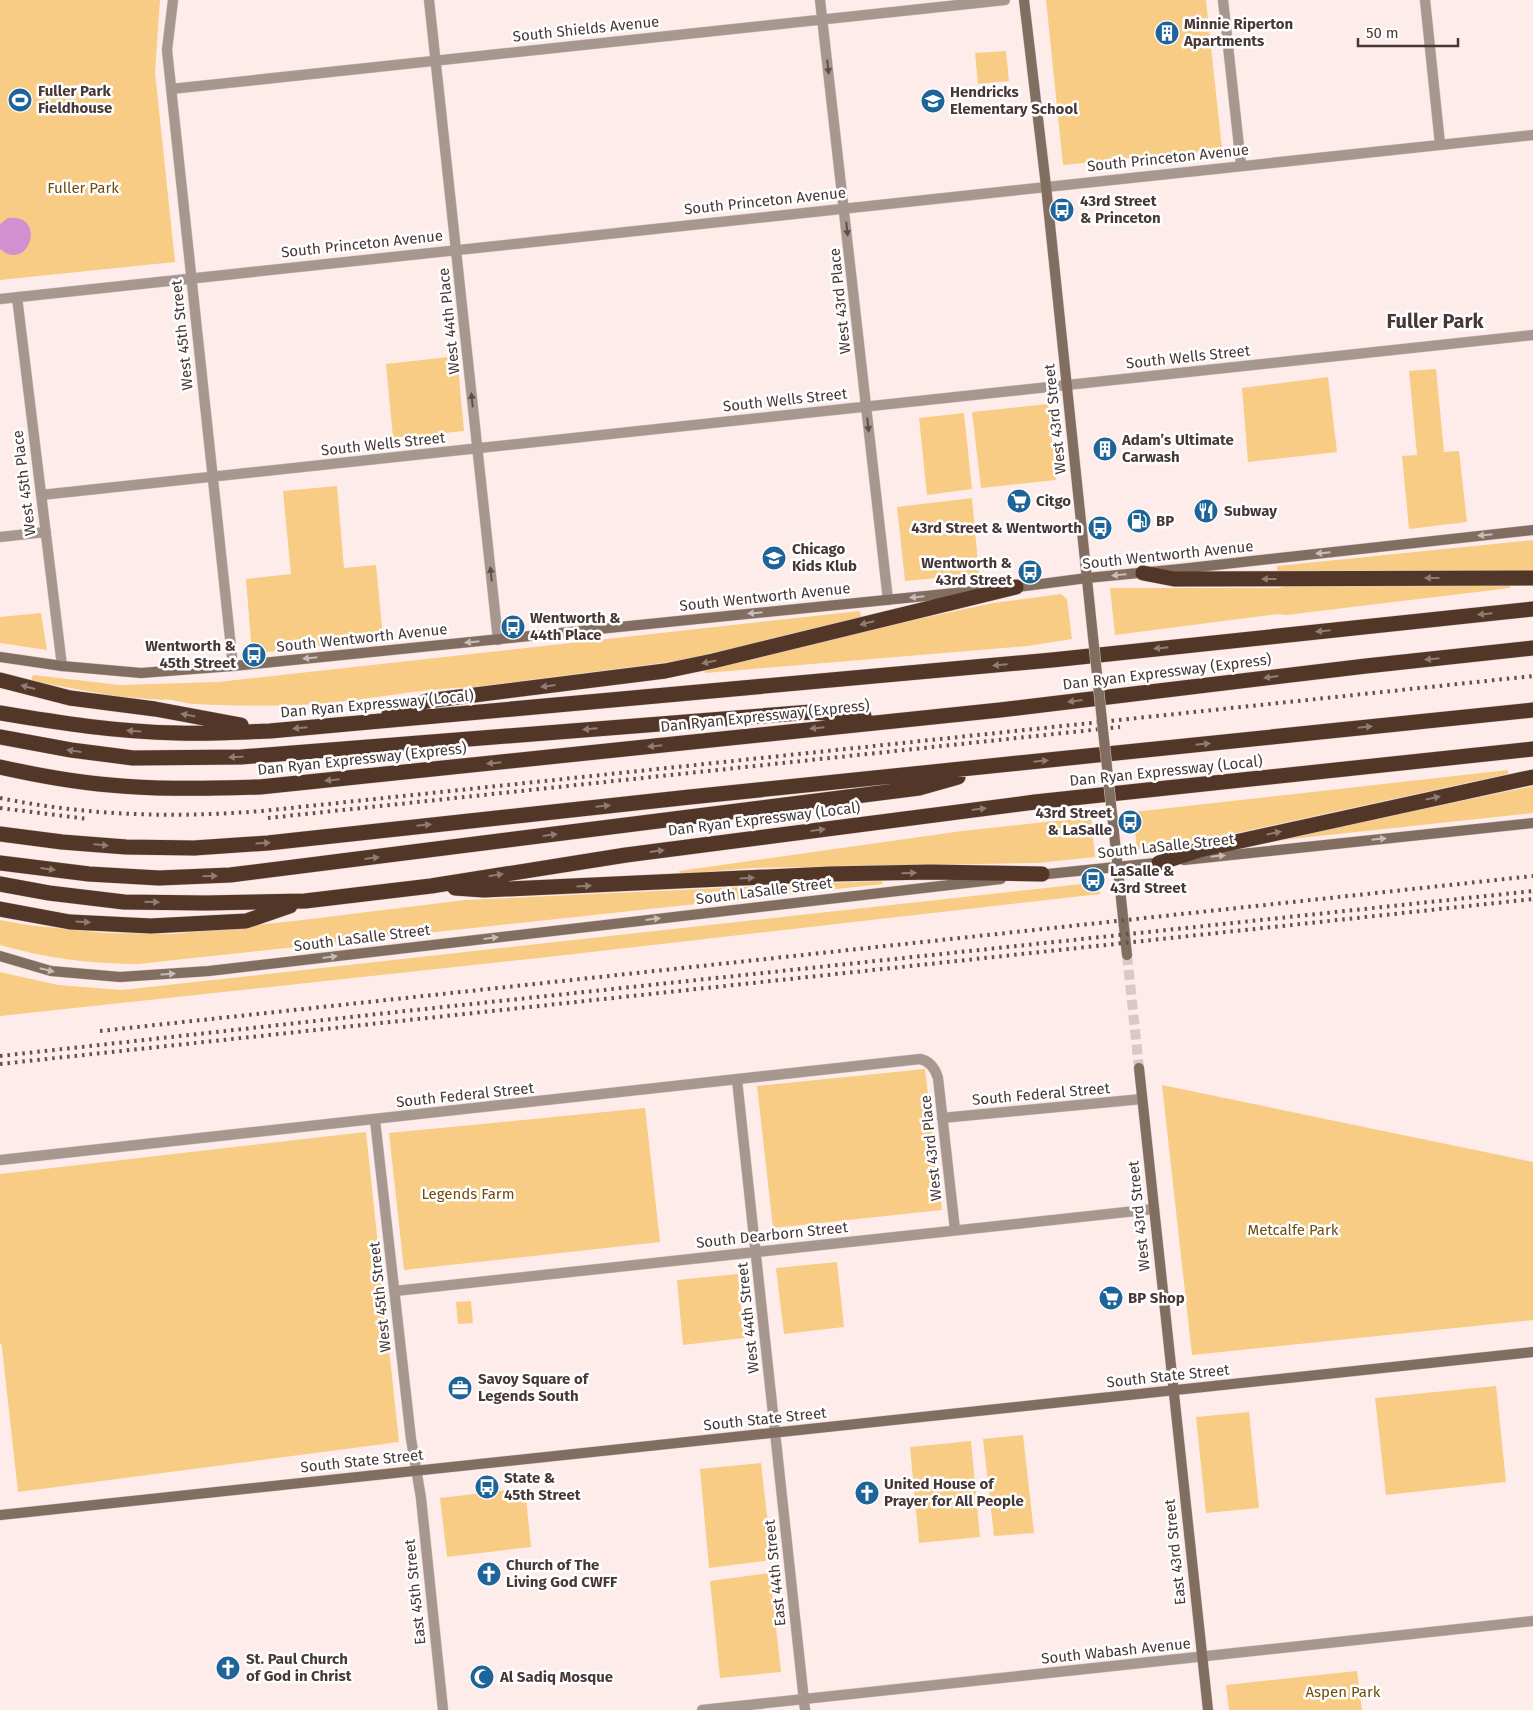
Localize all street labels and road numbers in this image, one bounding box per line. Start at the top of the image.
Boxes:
street label: South Shields Avenue [512,12,660,46]
street label: South Princeton Avenue [1086,141,1250,175]
street label: South Princeton Avenue [683,184,847,218]
street label: South Princeton Avenue [280,227,444,261]
street label: West 43rd Place [825,247,855,355]
street label: West 44th Place [434,267,464,375]
street label: West 45th Street [167,278,197,391]
street label: South Wells Street [1125,341,1252,372]
street label: West 43rd Street [1040,362,1070,475]
street label: South Wells Street [722,384,849,415]
street label: South Wells Street [320,428,447,459]
street label: West 45th Place [9,429,39,537]
street label: South Wentworth Avenue [1082,537,1254,573]
street label: South Wentworth Avenue [679,579,851,615]
street label: South Wentworth Avenue [276,620,448,656]
street label: Dan Ryan Expressway (Express) [1062,650,1273,694]
street label: Dan Ryan Expressway (Local) [280,687,475,721]
street label: Dan Ryan Expressway (Express) [660,696,871,736]
street label: Dan Ryan Expressway (Express) [257,739,468,779]
street label: Dan Ryan Expressway (Local) [1069,752,1264,790]
street label: Dan Ryan Expressway (Local) [667,798,861,840]
street label: South LaSalle Street [1097,830,1236,862]
street label: South LaSalle Street [695,874,834,908]
street label: South LaSalle Street [293,921,432,955]
street label: South Federal Street [395,1079,535,1111]
street label: South Federal Street [971,1079,1111,1109]
street label: West 43rd Place [916,1094,946,1202]
street label: West 43rd Street [1124,1159,1154,1272]
street label: South Dearborn Street [695,1218,849,1252]
street label: West 45th Street [365,1240,395,1353]
street label: West 44th Street [733,1261,763,1374]
street label: South State Street [1106,1361,1231,1391]
street label: South State Street [703,1404,828,1434]
street label: South State Street [300,1446,425,1476]
street label: East 43rd Street [1160,1498,1190,1606]
street label: East 44th Street [760,1518,790,1627]
street label: East 45th Street [400,1538,430,1646]
street label: South Wabash Avenue [1040,1634,1192,1668]

